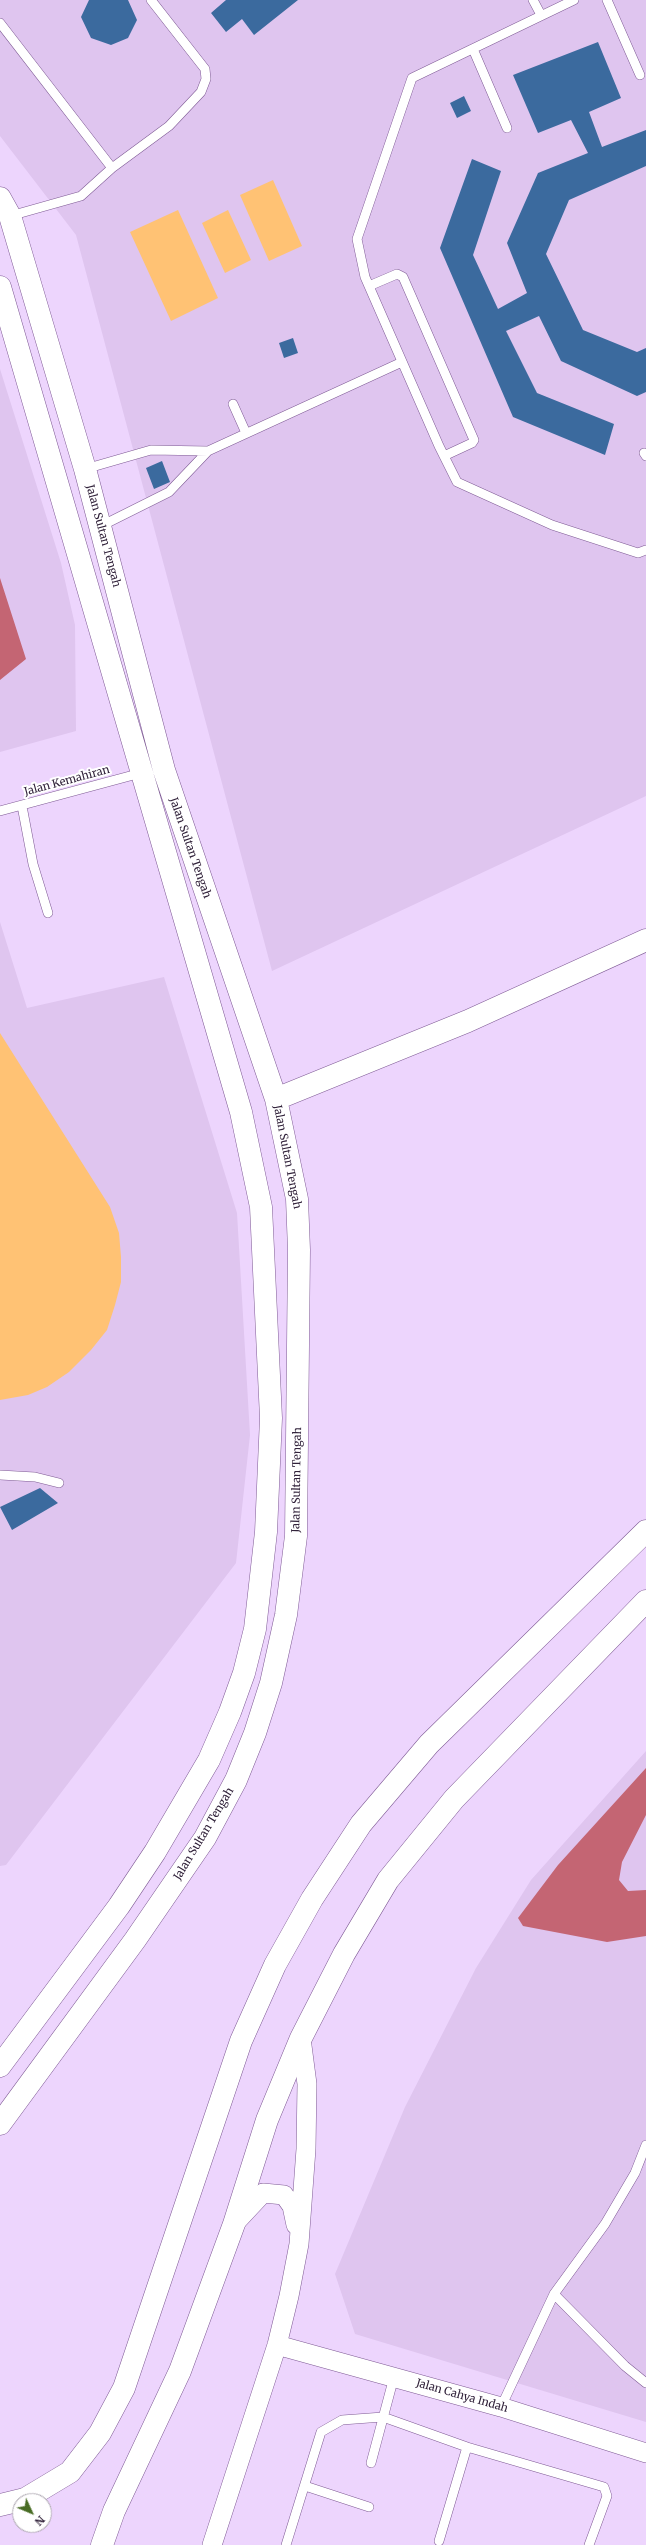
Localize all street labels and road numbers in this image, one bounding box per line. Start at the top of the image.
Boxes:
street label: Jalan Sultan Tengah [83,483,123,589]
street label: Jalan Kemahiran [23,763,111,799]
street label: Jalan Sultan Tengah [167,796,213,900]
street label: Jalan Sultan Tengah [270,1104,304,1210]
street label: Jalan Sultan Tengah [289,1427,305,1533]
street label: Jalan Sultan Tengah [171,1785,237,1883]
street label: Jalan Cahya Indah [415,2377,509,2415]

